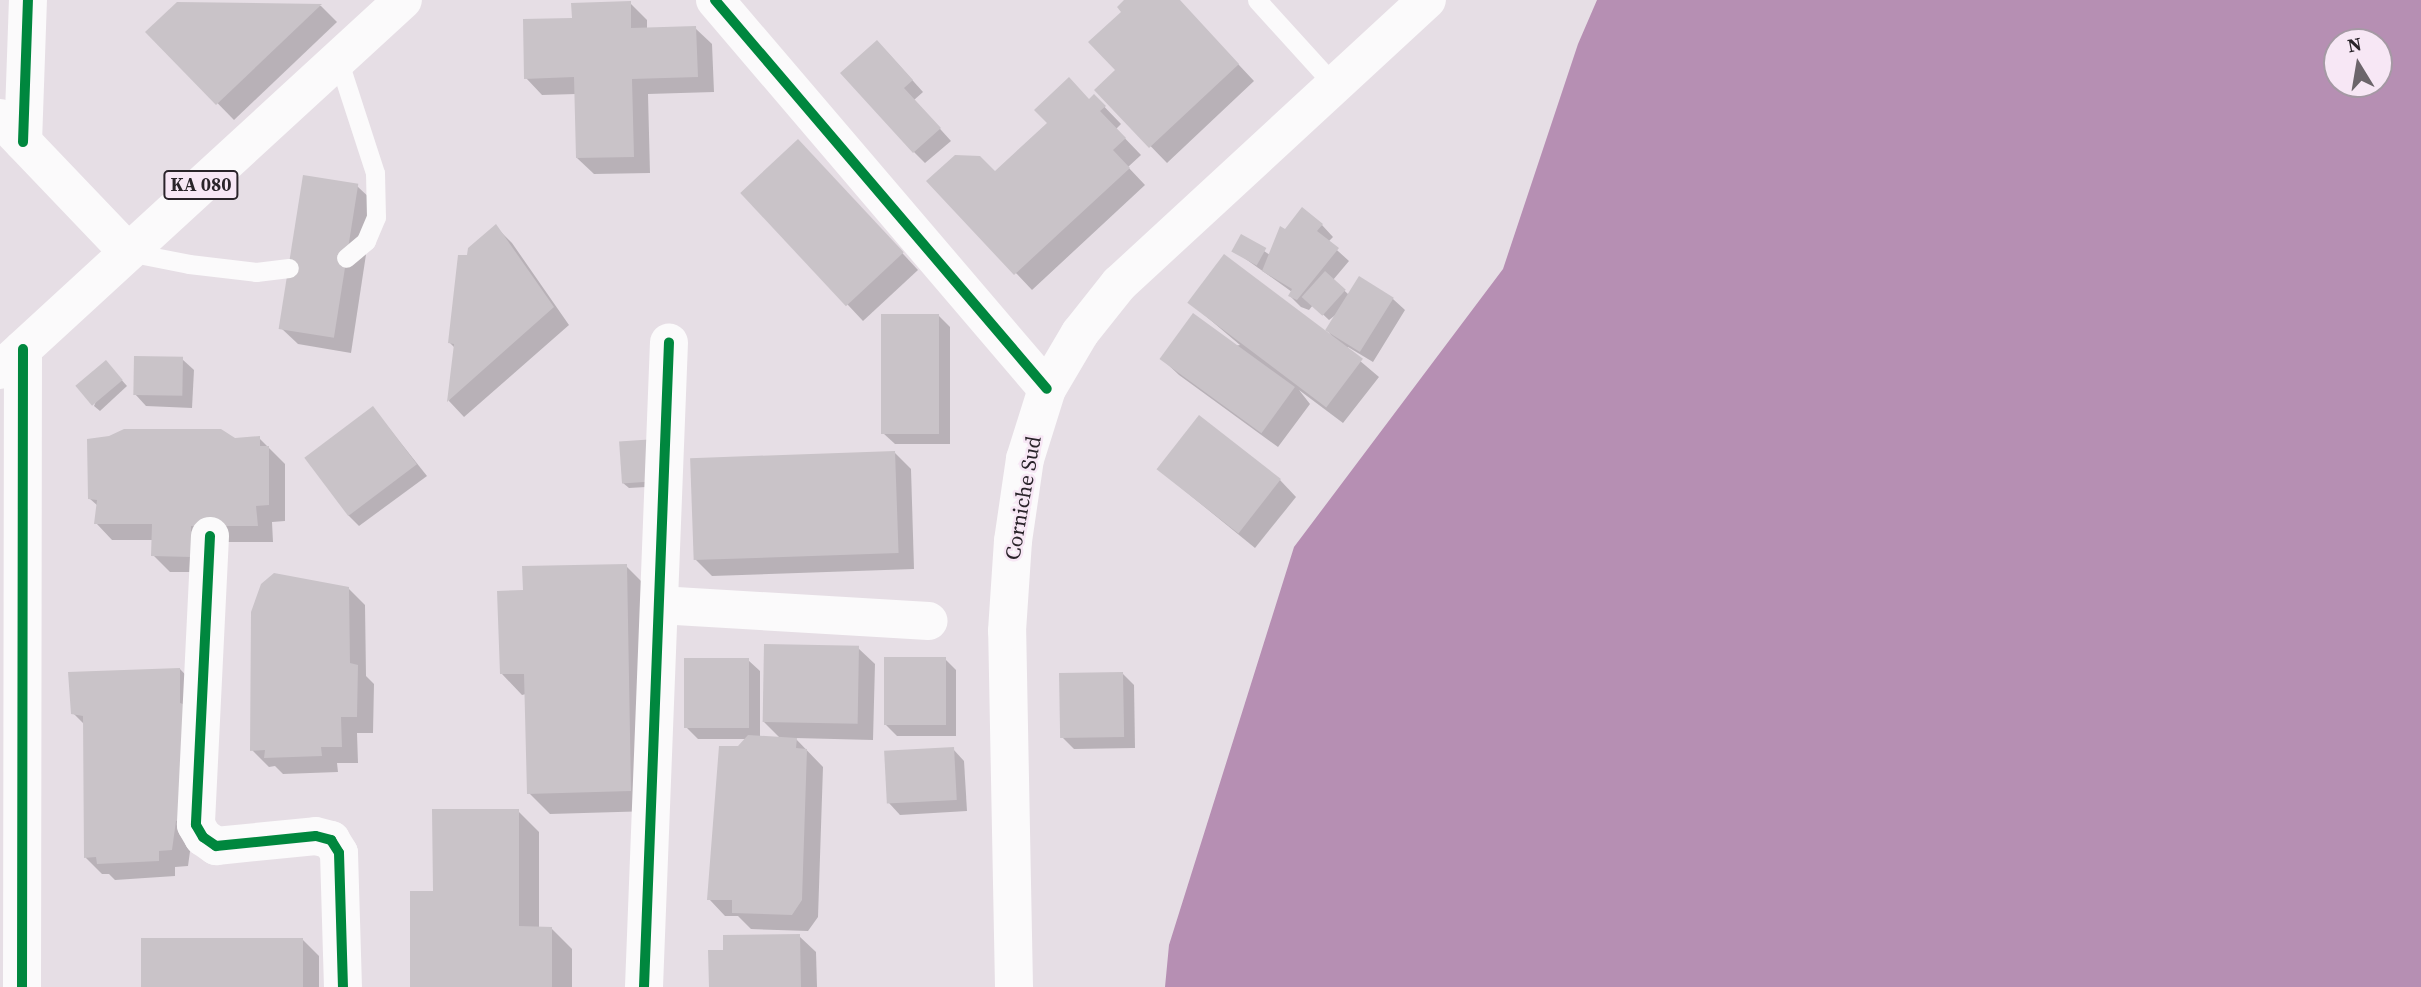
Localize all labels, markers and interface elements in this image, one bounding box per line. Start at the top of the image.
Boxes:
north arrow [2323,28,2393,98]
text: N [2345,30,2364,58]
road number: KA 080 [162,169,240,200]
street label: Corniche Sud [1000,434,1046,562]

